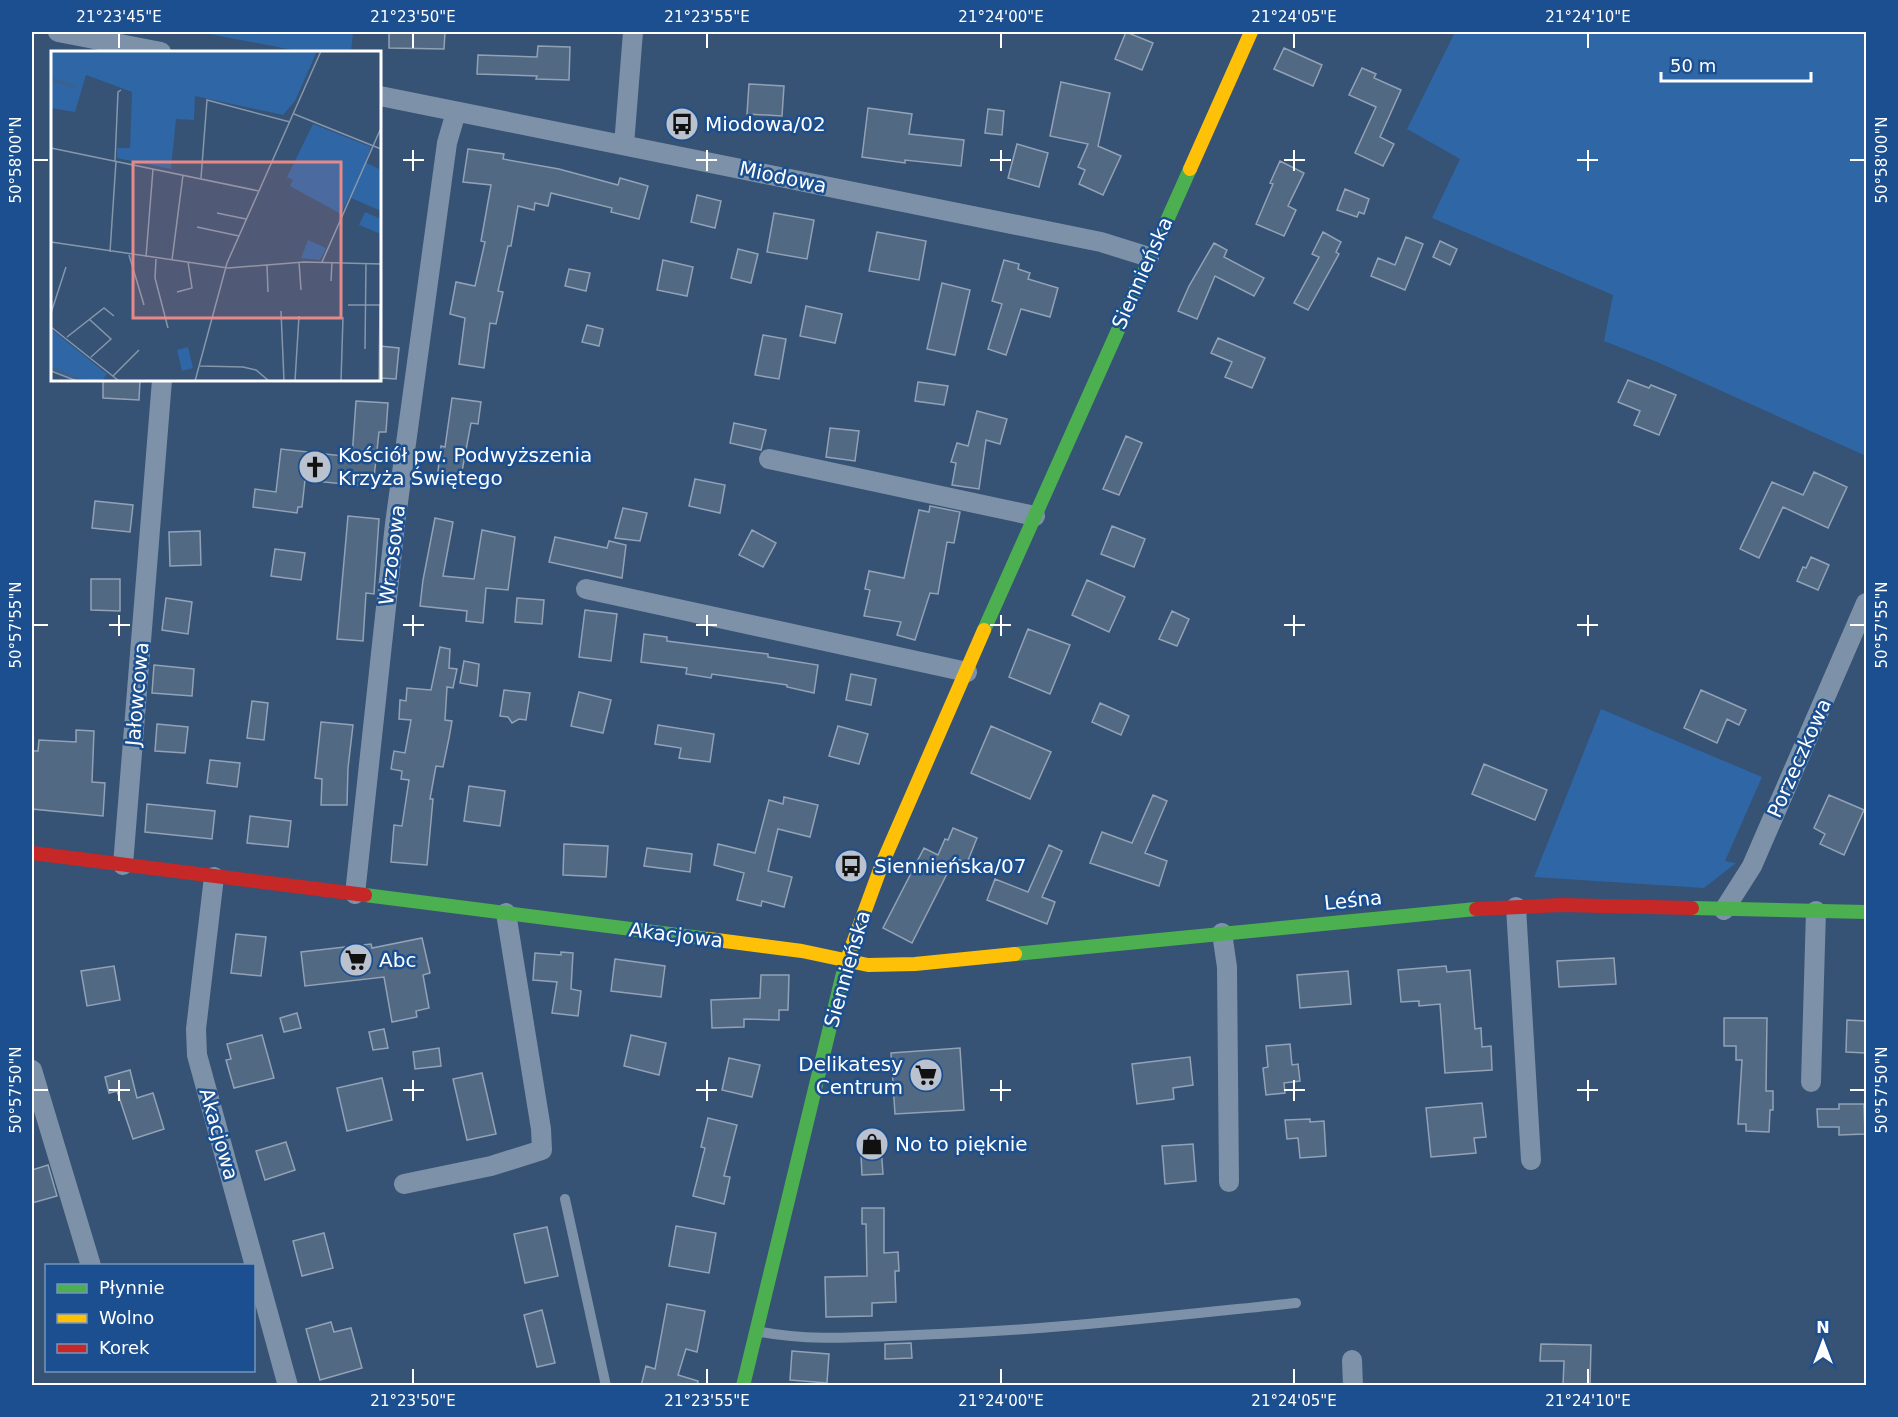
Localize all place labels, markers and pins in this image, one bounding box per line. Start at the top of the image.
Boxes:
bus stop icon: Miodowa/02 [664,106,700,142]
place label: Miodowa/02 [705,112,826,136]
place label: Kościół pw. Podwyższenia Krzyża Świętego [338,443,592,490]
church icon: Kościół pw. Podwyższenia Krzyża Świętego [297,449,333,485]
bus stop icon: Siennieńska/07 [833,848,869,884]
place label: Siennieńska/07 [874,854,1027,878]
supermarket icon: Abc [338,942,374,978]
place label: Abc [379,948,416,972]
place label: Delikatesy Centrum [798,1052,903,1099]
supermarket icon: Delikatesy Centrum [908,1057,944,1093]
shop icon: No to pięknie [854,1126,890,1162]
place label: No to pięknie [895,1132,1028,1156]

